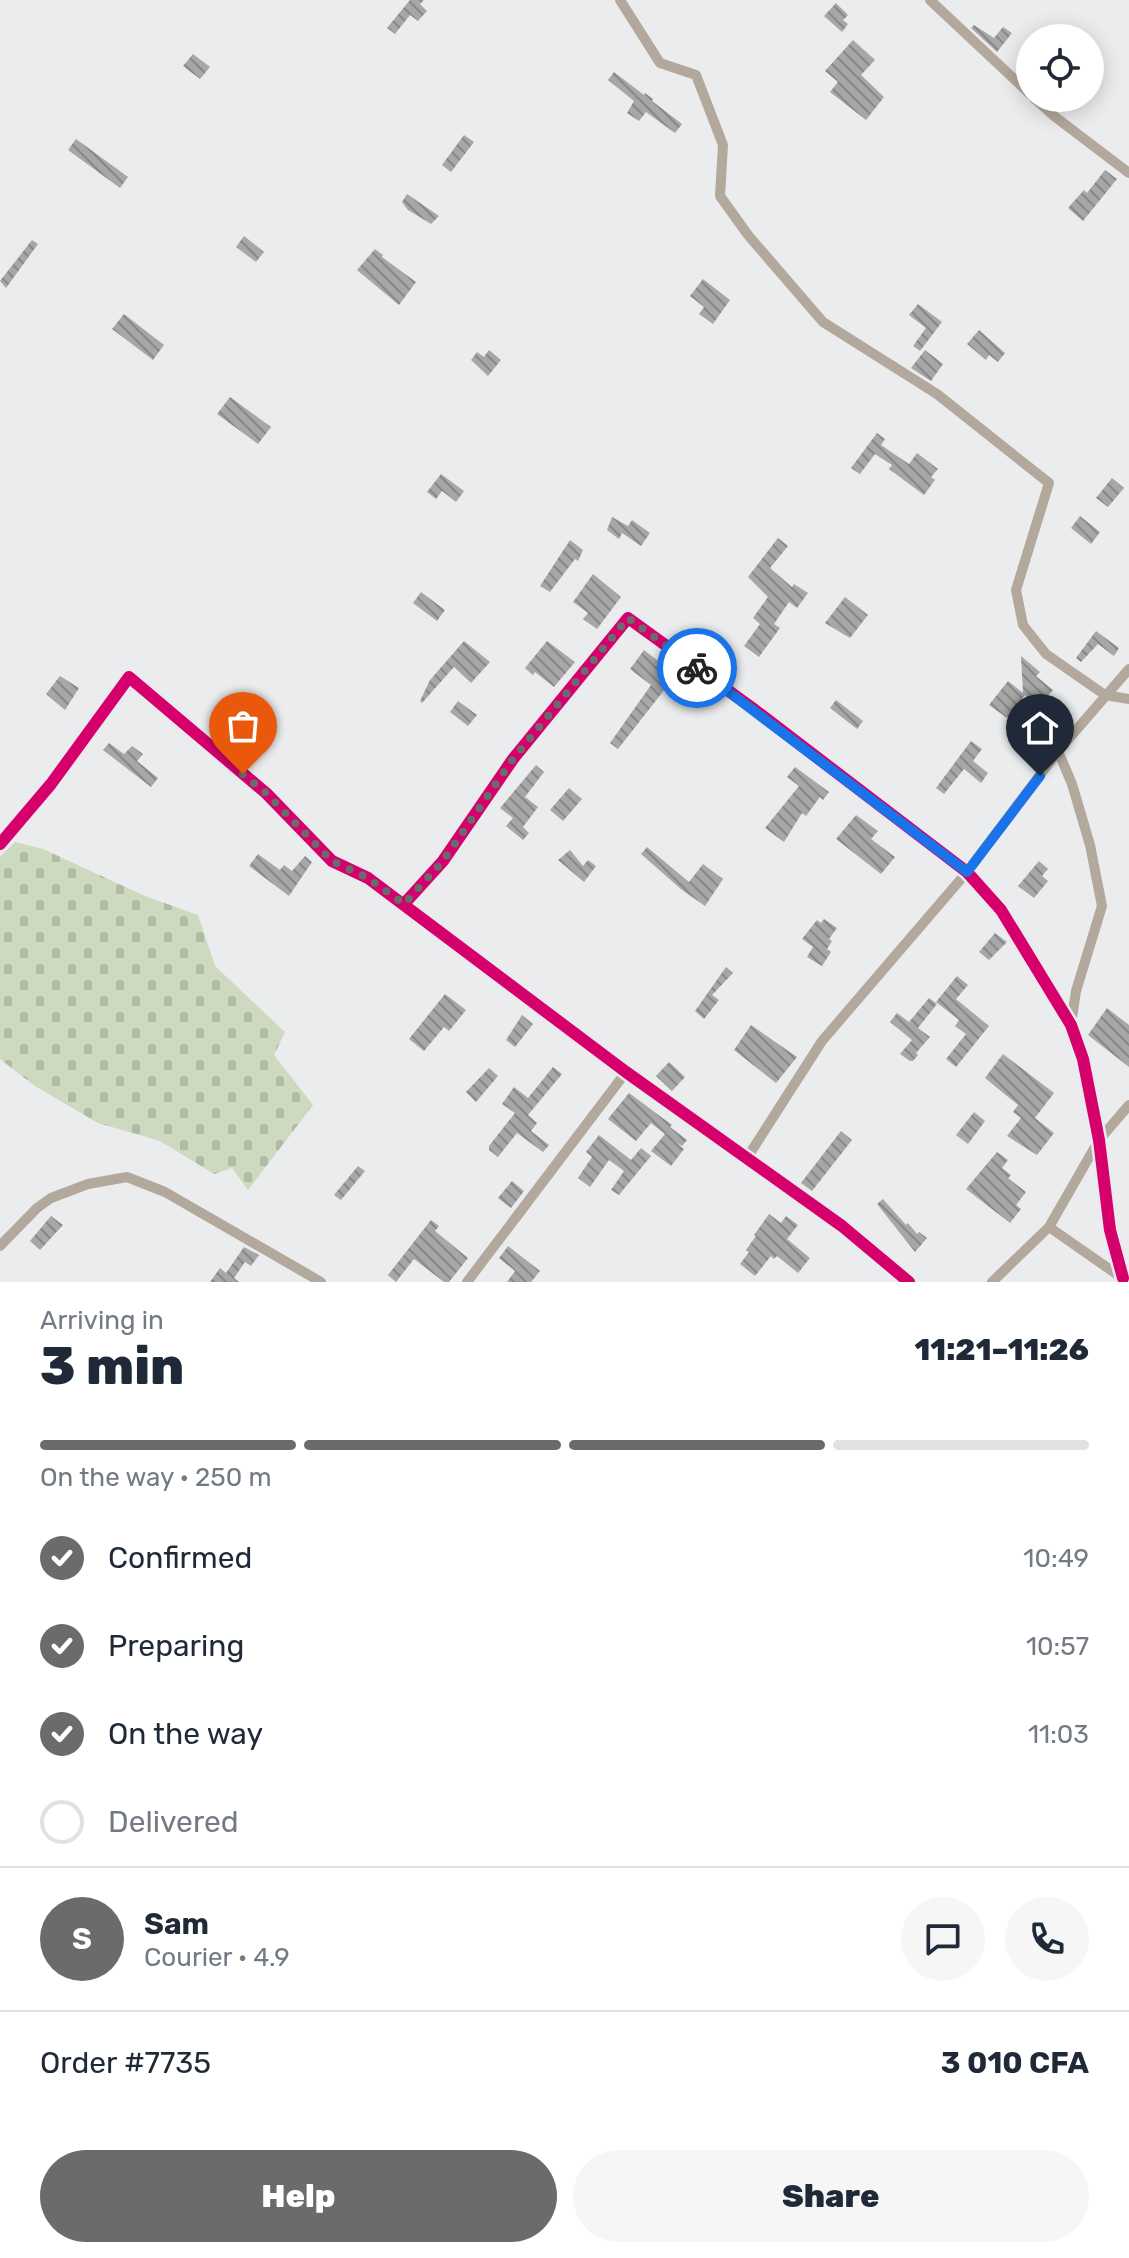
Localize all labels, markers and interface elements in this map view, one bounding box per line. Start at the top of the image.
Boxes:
map controls [1016,24,1104,112]
button: locate [1016,24,1104,112]
courier [657,628,737,708]
icon: bike [675,646,719,690]
pin [209,692,277,774]
pin [1006,694,1074,776]
icon: bag [221,704,265,748]
icon: home [1018,706,1062,750]
text: Arriving in [40,1305,164,1336]
text: 11:21–11:26 [915,1332,1089,1368]
text: 3 min [40,1335,184,1397]
text: On the way · 250 m [40,1462,272,1493]
icon: check [40,1536,84,1580]
text: Confirmed [108,1540,252,1576]
text: 10:49 [1023,1543,1089,1574]
icon: check [40,1624,84,1668]
text: Preparing [108,1628,244,1664]
text: 10:57 [1026,1631,1089,1662]
icon: check [40,1712,84,1756]
text: On the way [108,1716,263,1752]
text: 11:03 [1028,1719,1089,1750]
text: Delivered [108,1804,239,1840]
button: chat [901,1897,985,1981]
button: phone [1005,1897,1089,1981]
text: Sam [144,1906,209,1942]
text: S [72,1921,92,1957]
text: Courier · 4.9 [144,1942,290,1973]
text: Order #7735 [40,2045,211,2081]
text: 3 010 CFA [941,2045,1089,2081]
button: Help [40,2150,557,2242]
button: Share [573,2150,1089,2242]

